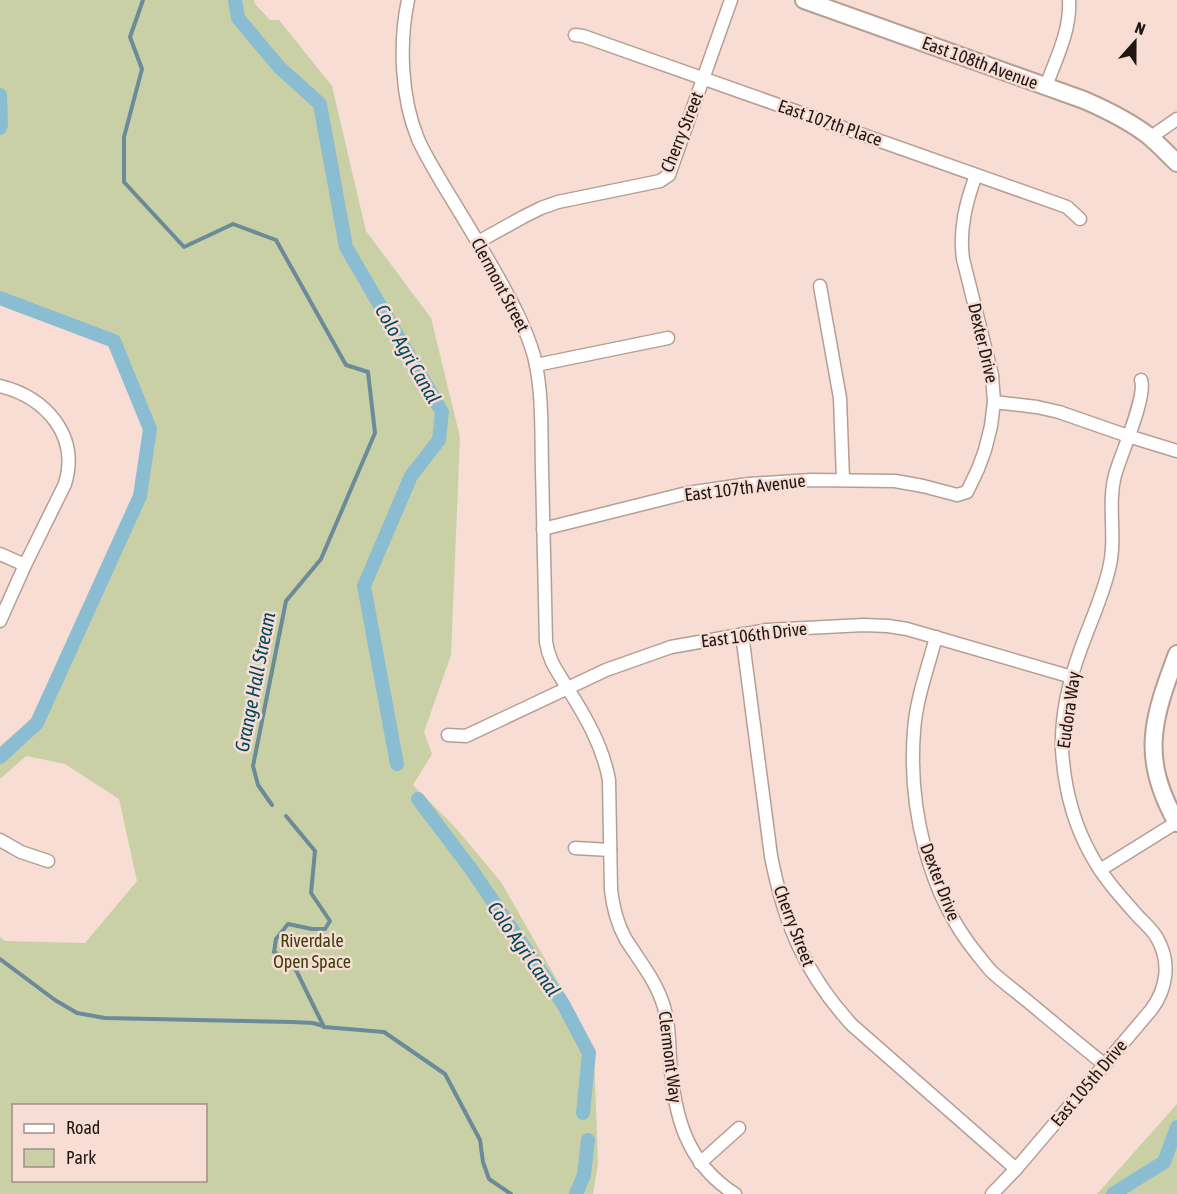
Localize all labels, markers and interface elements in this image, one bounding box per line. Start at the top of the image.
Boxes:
north arrow [1105,12,1165,72]
text: N [1133,18,1148,38]
street label: East 108th Avenue [919,32,1041,93]
street label: Cherry Street [656,88,707,175]
street label: East 107th Place [775,95,885,150]
street label: Clermont Street [467,234,534,335]
water label: Colo Agri Canal [371,300,446,407]
street label: Dexter Drive [964,301,1003,385]
street label: East 107th Avenue [683,470,807,505]
water label: Grange Hall Stream [230,610,279,754]
street label: East 106th Drive [700,618,808,651]
street label: Eudora Way [1053,670,1084,750]
street label: Dexter Drive [916,840,965,924]
street label: Cherry Street [769,882,820,969]
water label: Colo Agri Canal [483,897,566,1001]
park label: Riverdale Open Space [273,930,351,972]
street label: Clermont Way [654,1010,687,1104]
street label: East 105th Drive [1046,1035,1131,1130]
legend [12,1104,207,1182]
text: Road [66,1117,100,1138]
text: Park [66,1147,96,1168]

